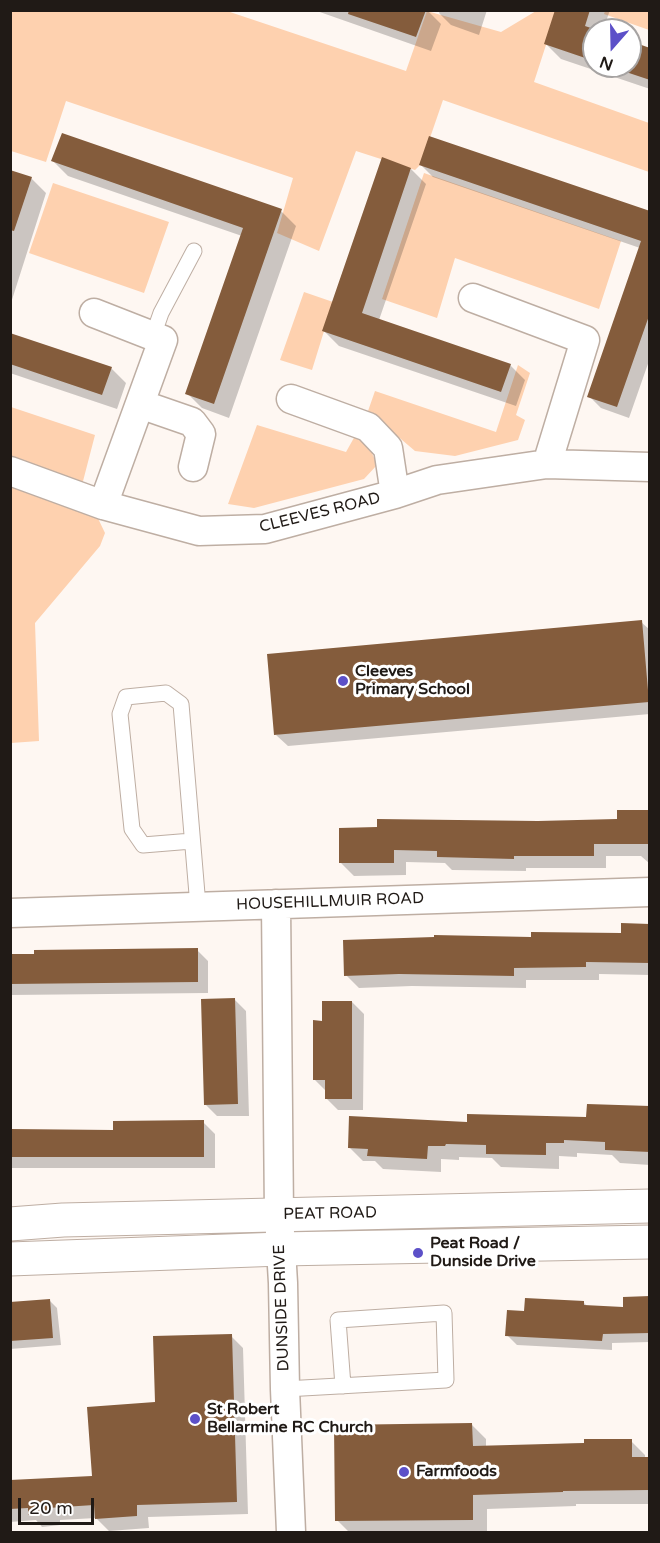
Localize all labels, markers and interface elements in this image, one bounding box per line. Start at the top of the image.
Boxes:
north arrow [582,18,642,78]
text: N [597,51,616,75]
street label: CLEEVES ROAD [257,489,383,537]
place label: Cleeves Primary School [355,662,470,700]
marker: Cleeves Primary School [336,674,350,688]
street label: HOUSEHILLMUIR ROAD [236,889,424,915]
street label: PEAT ROAD [283,1204,377,1224]
place label: Peat Road / Dunside Drive [430,1234,536,1272]
street label: DUNSIDE DRIVE [270,1244,294,1372]
marker: Peat Road / Dunside Drive [411,1246,425,1260]
place label: St Robert Bellarmine RC Church [207,1400,373,1438]
marker: St Robert Bellarmine RC Church [188,1412,202,1426]
place label: Farmfoods [416,1462,497,1482]
marker: Farmfoods [397,1465,411,1479]
scale bar [21,1486,98,1524]
text: 20 m [29,1497,73,1519]

